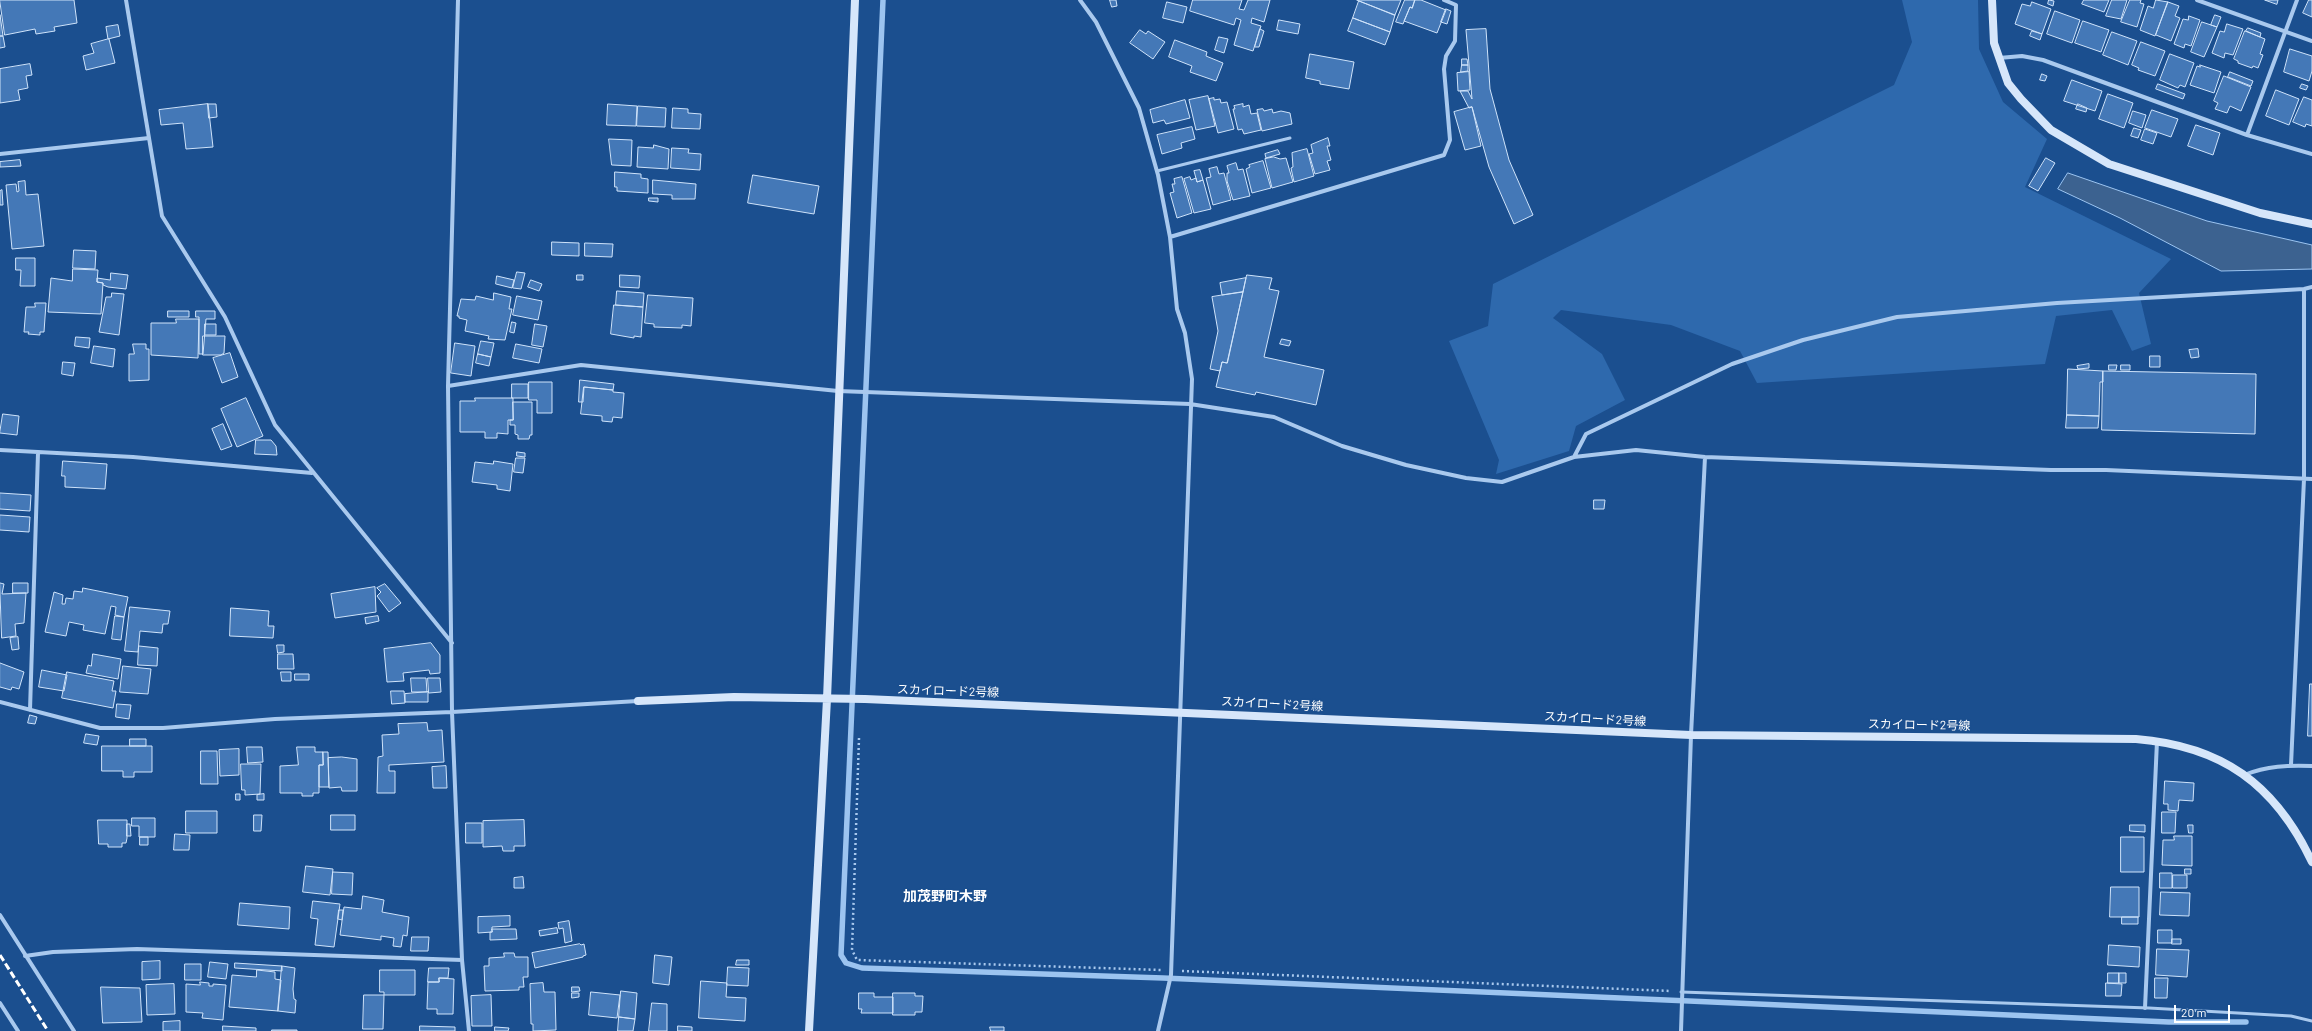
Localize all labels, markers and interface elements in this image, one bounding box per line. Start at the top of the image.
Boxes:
street label: スカイロード2号線 [897,682,999,700]
street label: スカイロード2号線 [1220,694,1324,714]
street label: スカイロード2号線 [1543,709,1647,729]
street label: スカイロード2号線 [1868,717,1970,733]
district label: 加茂野町木野 [903,888,987,904]
scale bar [2176,997,2232,1023]
text: 20 m [2181,1005,2207,1019]

